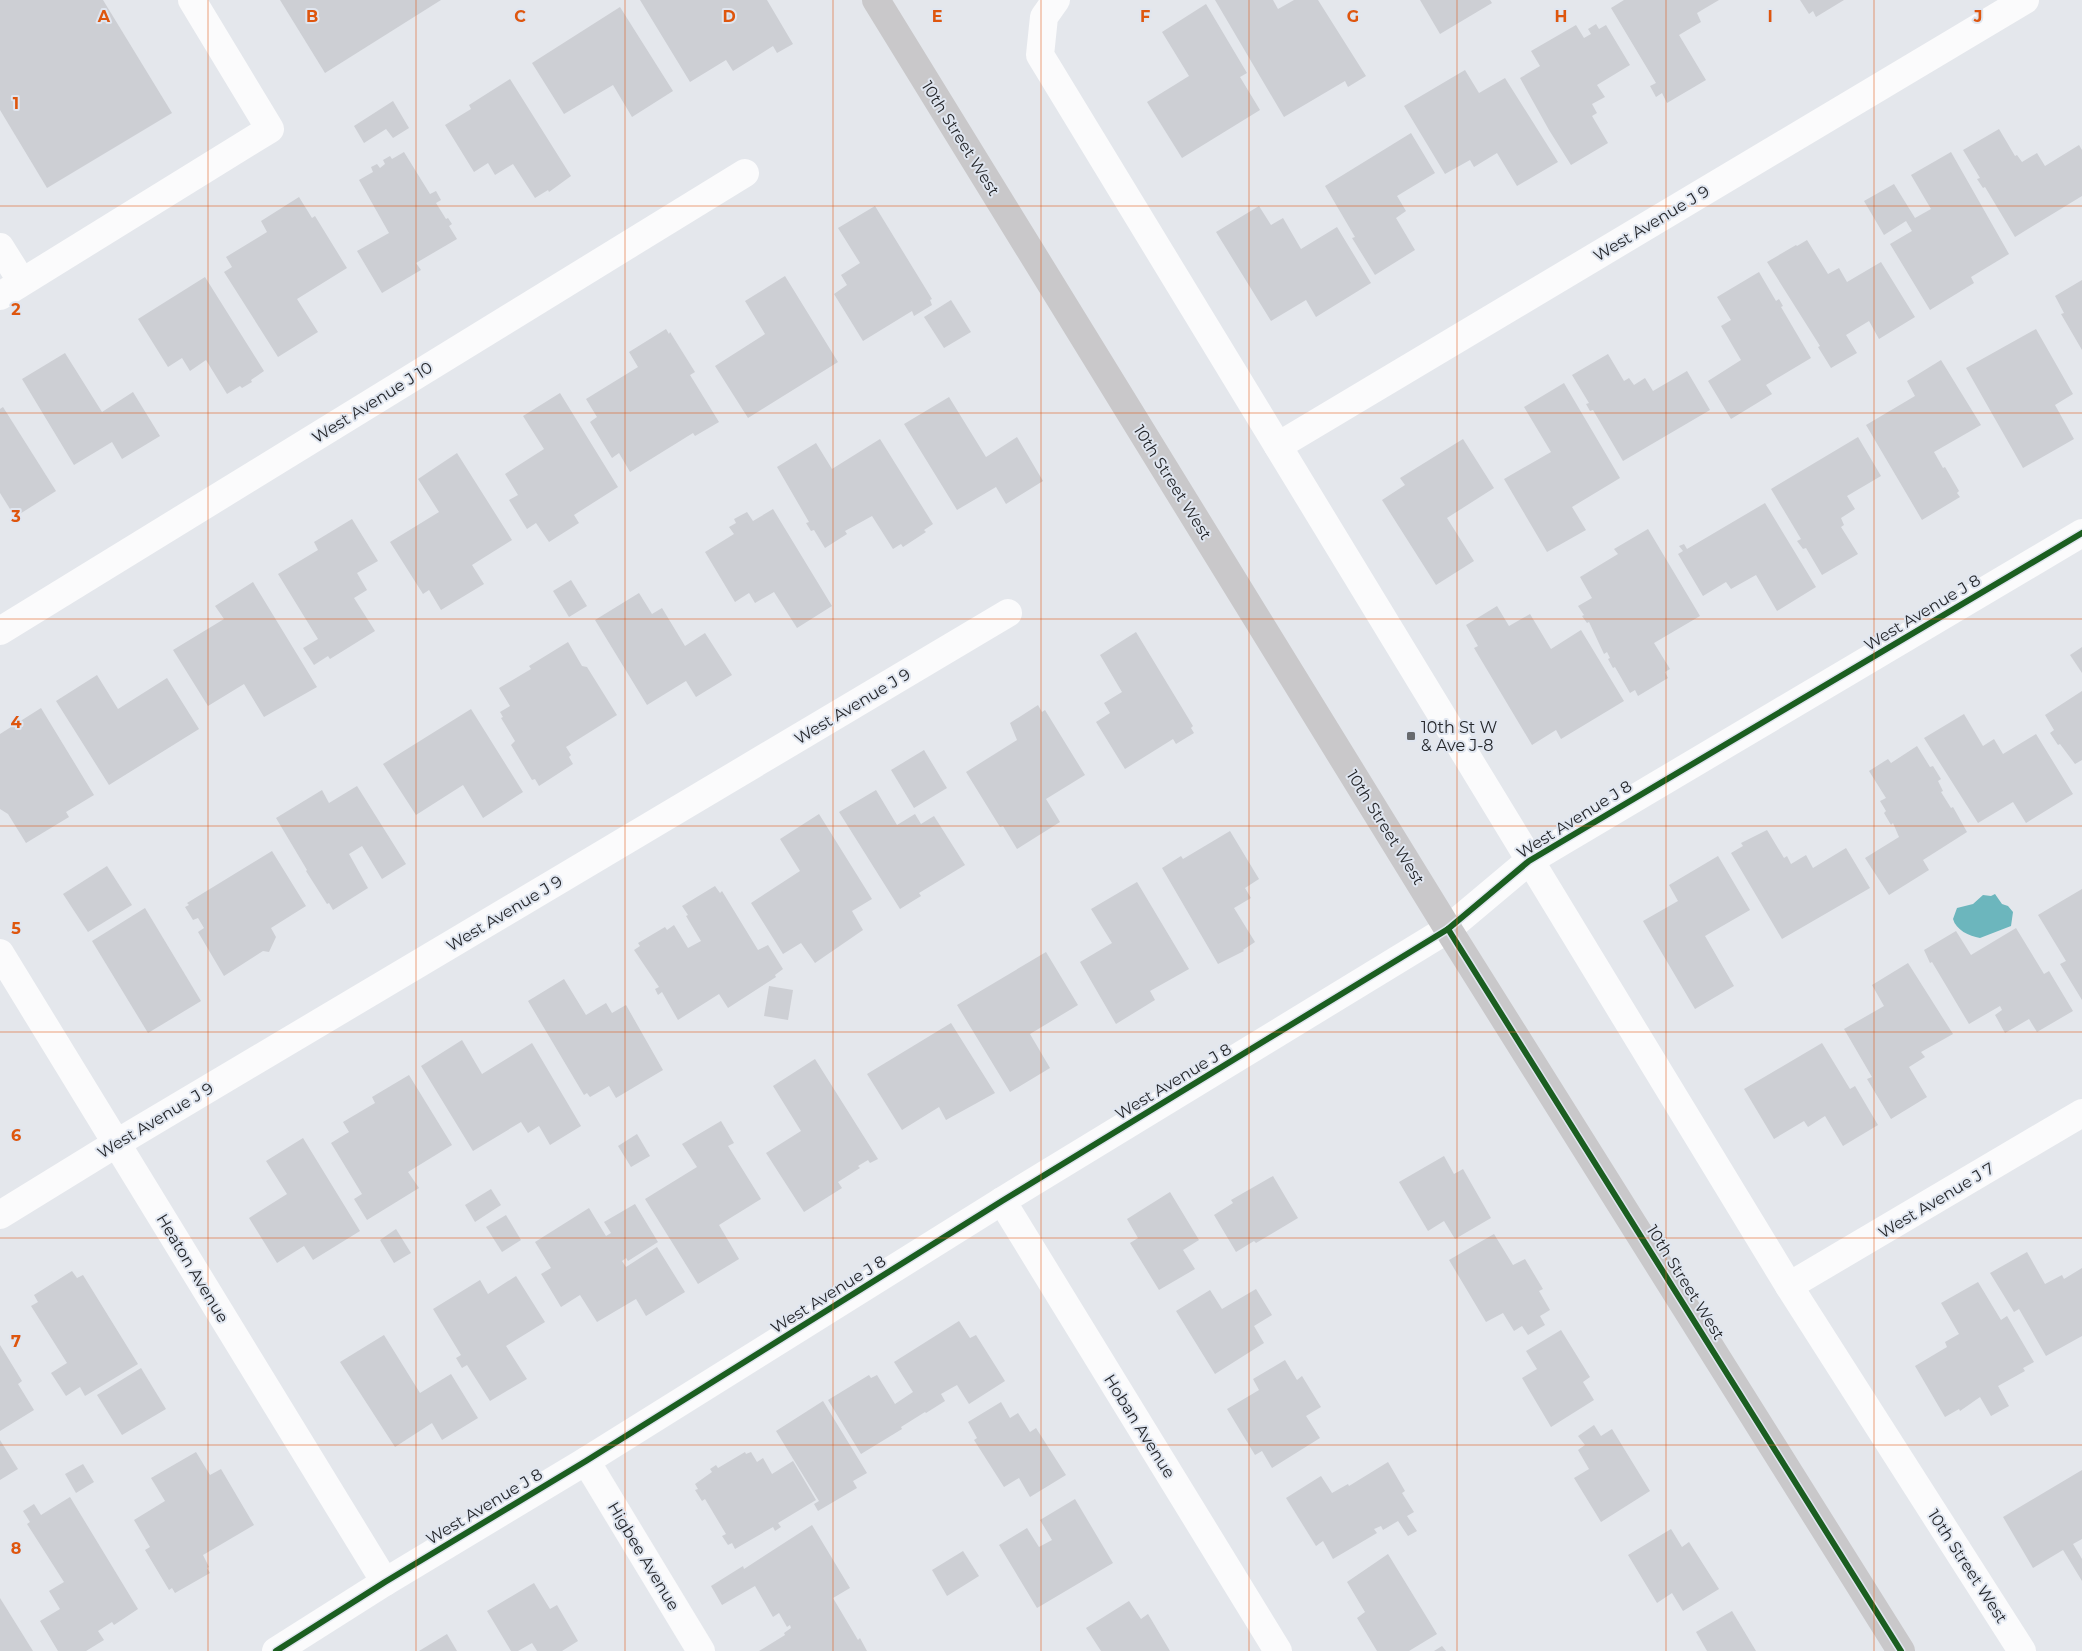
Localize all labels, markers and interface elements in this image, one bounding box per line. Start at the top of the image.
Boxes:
text: A [97,7,111,26]
text: B [306,7,318,26]
text: C [514,7,526,26]
text: D [722,7,736,26]
text: E [932,7,942,26]
text: F [1140,7,1150,26]
text: G [1347,7,1359,26]
text: H [1555,7,1567,26]
text: I [1767,7,1773,26]
text: J [1973,7,1982,26]
street label: 10th Street West [918,77,1004,199]
text: 1 [13,94,19,113]
street label: West Avenue J 9 [1590,181,1713,265]
text: 2 [11,300,21,319]
street label: West Avenue J 10 [309,358,436,447]
street label: 10th Street West [1130,421,1216,543]
text: 3 [10,507,21,526]
street label: West Avenue J 8 [1861,570,1984,655]
street label: West Avenue J 9 [791,664,914,748]
text: 4 [10,713,22,732]
place label: 10th St W & Ave J-8 [1421,718,1498,755]
marker: 10th St W & Ave J-8 [1405,730,1417,742]
street label: 10th Street West [1343,766,1429,888]
street label: West Avenue J 8 [1513,776,1635,862]
street label: West Avenue J 9 [443,871,566,955]
text: 5 [11,919,21,938]
street label: West Avenue J 8 [1112,1039,1235,1124]
street label: West Avenue J 9 [94,1078,217,1162]
text: 6 [11,1126,21,1145]
street label: West Avenue J 7 [1875,1158,1997,1242]
street label: Heaton Avenue [153,1210,233,1326]
street label: 10th Street West [1643,1221,1729,1343]
street label: West Avenue J 8 [767,1251,889,1337]
text: 7 [11,1332,21,1351]
street label: Hoban Avenue [1100,1371,1179,1482]
street label: West Avenue J 8 [423,1464,546,1549]
street label: Higbee Avenue [604,1499,683,1614]
street label: 10th Street West [1924,1506,2012,1627]
text: 8 [11,1539,21,1558]

